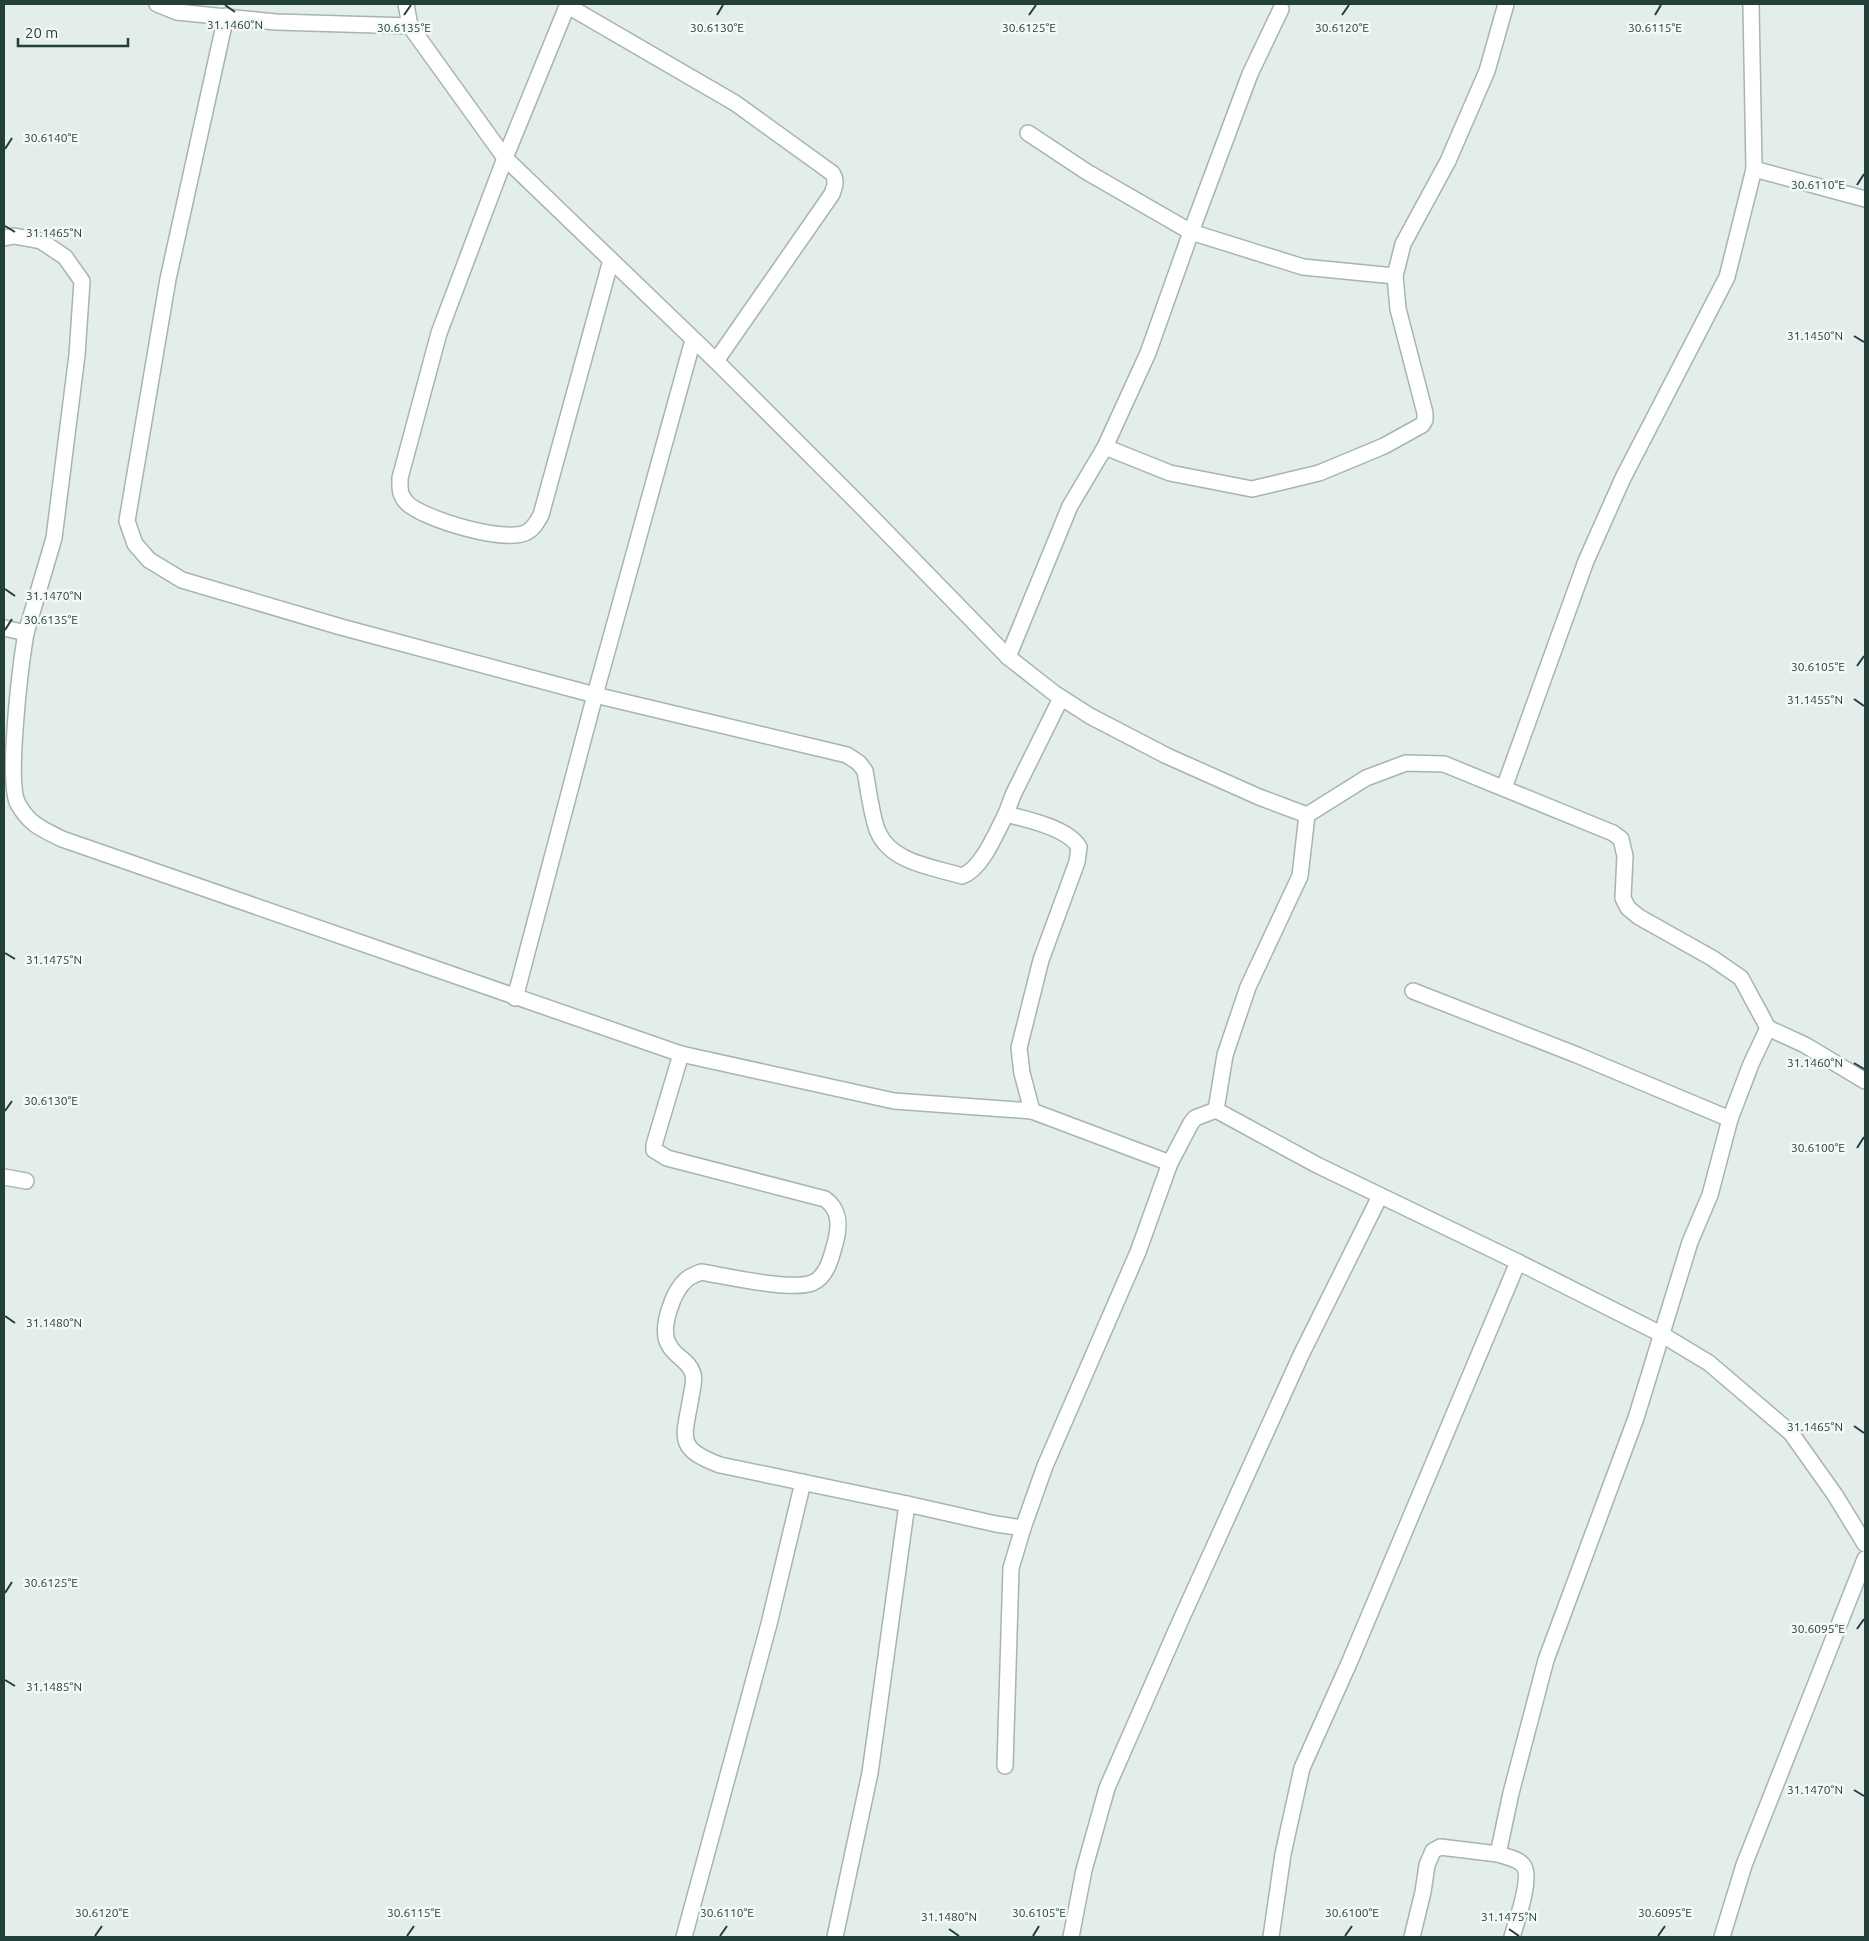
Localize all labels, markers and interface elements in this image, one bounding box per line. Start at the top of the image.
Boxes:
scale bar [18,15,128,47]
text: 31.1460°N [207,18,263,31]
text: 30.6135°E [377,21,431,34]
text: 30.6130°E [690,21,744,34]
text: 30.6125°E [1002,21,1056,34]
text: 30.6120°E [1315,21,1369,34]
text: 30.6115°E [1628,21,1682,34]
text: 20 m [25,24,58,41]
text: 30.6140°E [24,131,78,144]
text: 30.6110°E [1791,178,1845,191]
text: 31.1465°N [26,226,82,239]
text: 31.1450°N [1787,329,1843,342]
text: 31.1470°N [26,589,82,602]
text: 30.6135°E [24,613,78,626]
text: 30.6105°E [1791,660,1845,673]
text: 31.1455°N [1787,693,1843,706]
text: 31.1475°N [26,953,82,966]
text: 31.1460°N [1787,1056,1843,1069]
text: 30.6130°E [24,1094,78,1107]
text: 30.6100°E [1791,1141,1845,1154]
text: 31.1480°N [26,1316,82,1329]
text: 31.1465°N [1787,1420,1843,1433]
text: 30.6125°E [24,1576,78,1589]
text: 30.6095°E [1791,1622,1845,1635]
text: 31.1485°N [26,1680,82,1693]
text: 31.1470°N [1787,1783,1843,1796]
text: 30.6120°E [75,1906,129,1919]
text: 30.6115°E [387,1906,441,1919]
text: 30.6110°E [700,1906,754,1919]
text: 30.6105°E [1012,1906,1066,1919]
text: 30.6100°E [1325,1906,1379,1919]
text: 30.6095°E [1638,1906,1692,1919]
text: 31.1480°N [921,1910,977,1923]
text: 31.1475°N [1481,1910,1537,1923]

